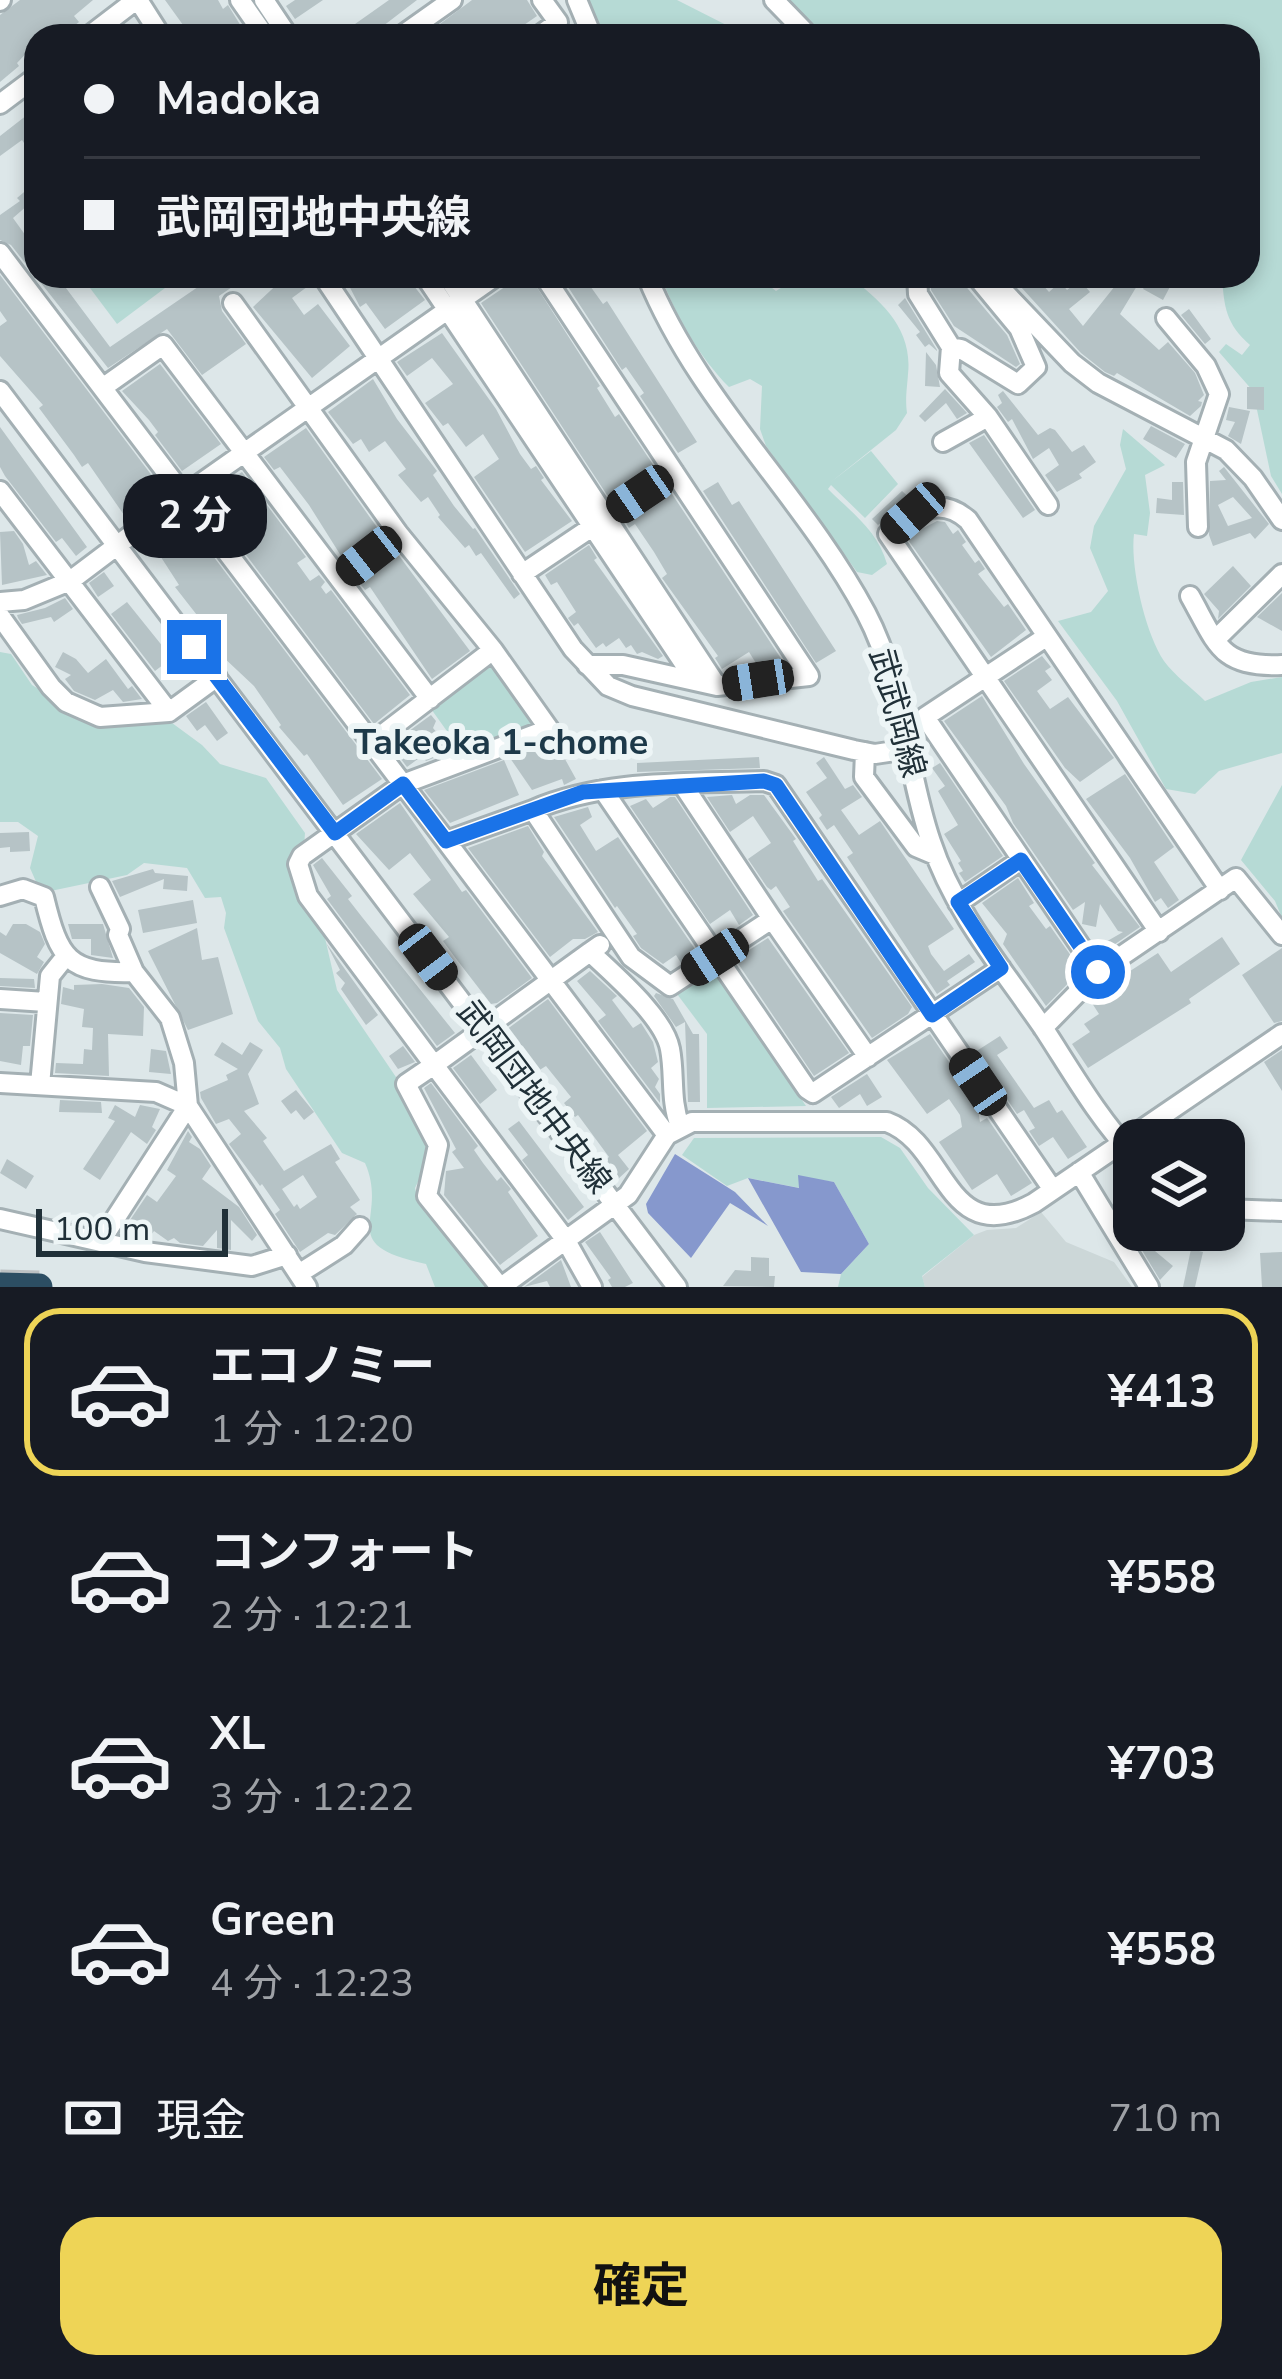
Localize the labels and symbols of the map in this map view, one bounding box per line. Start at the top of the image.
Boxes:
car [600,459,680,529]
callout: 2 分 [122,473,266,557]
car [874,476,952,550]
car [330,520,408,592]
route end [167,620,221,674]
street label: 武武岡線 [858,643,936,783]
car [720,657,796,703]
district label: Takeoka 1-chome [354,718,648,767]
car [392,917,464,997]
car [675,922,755,992]
route start [1071,945,1125,999]
street label: 武岡団地中央線 [447,991,621,1203]
car [943,1042,1013,1122]
scale bar [36,1203,228,1256]

